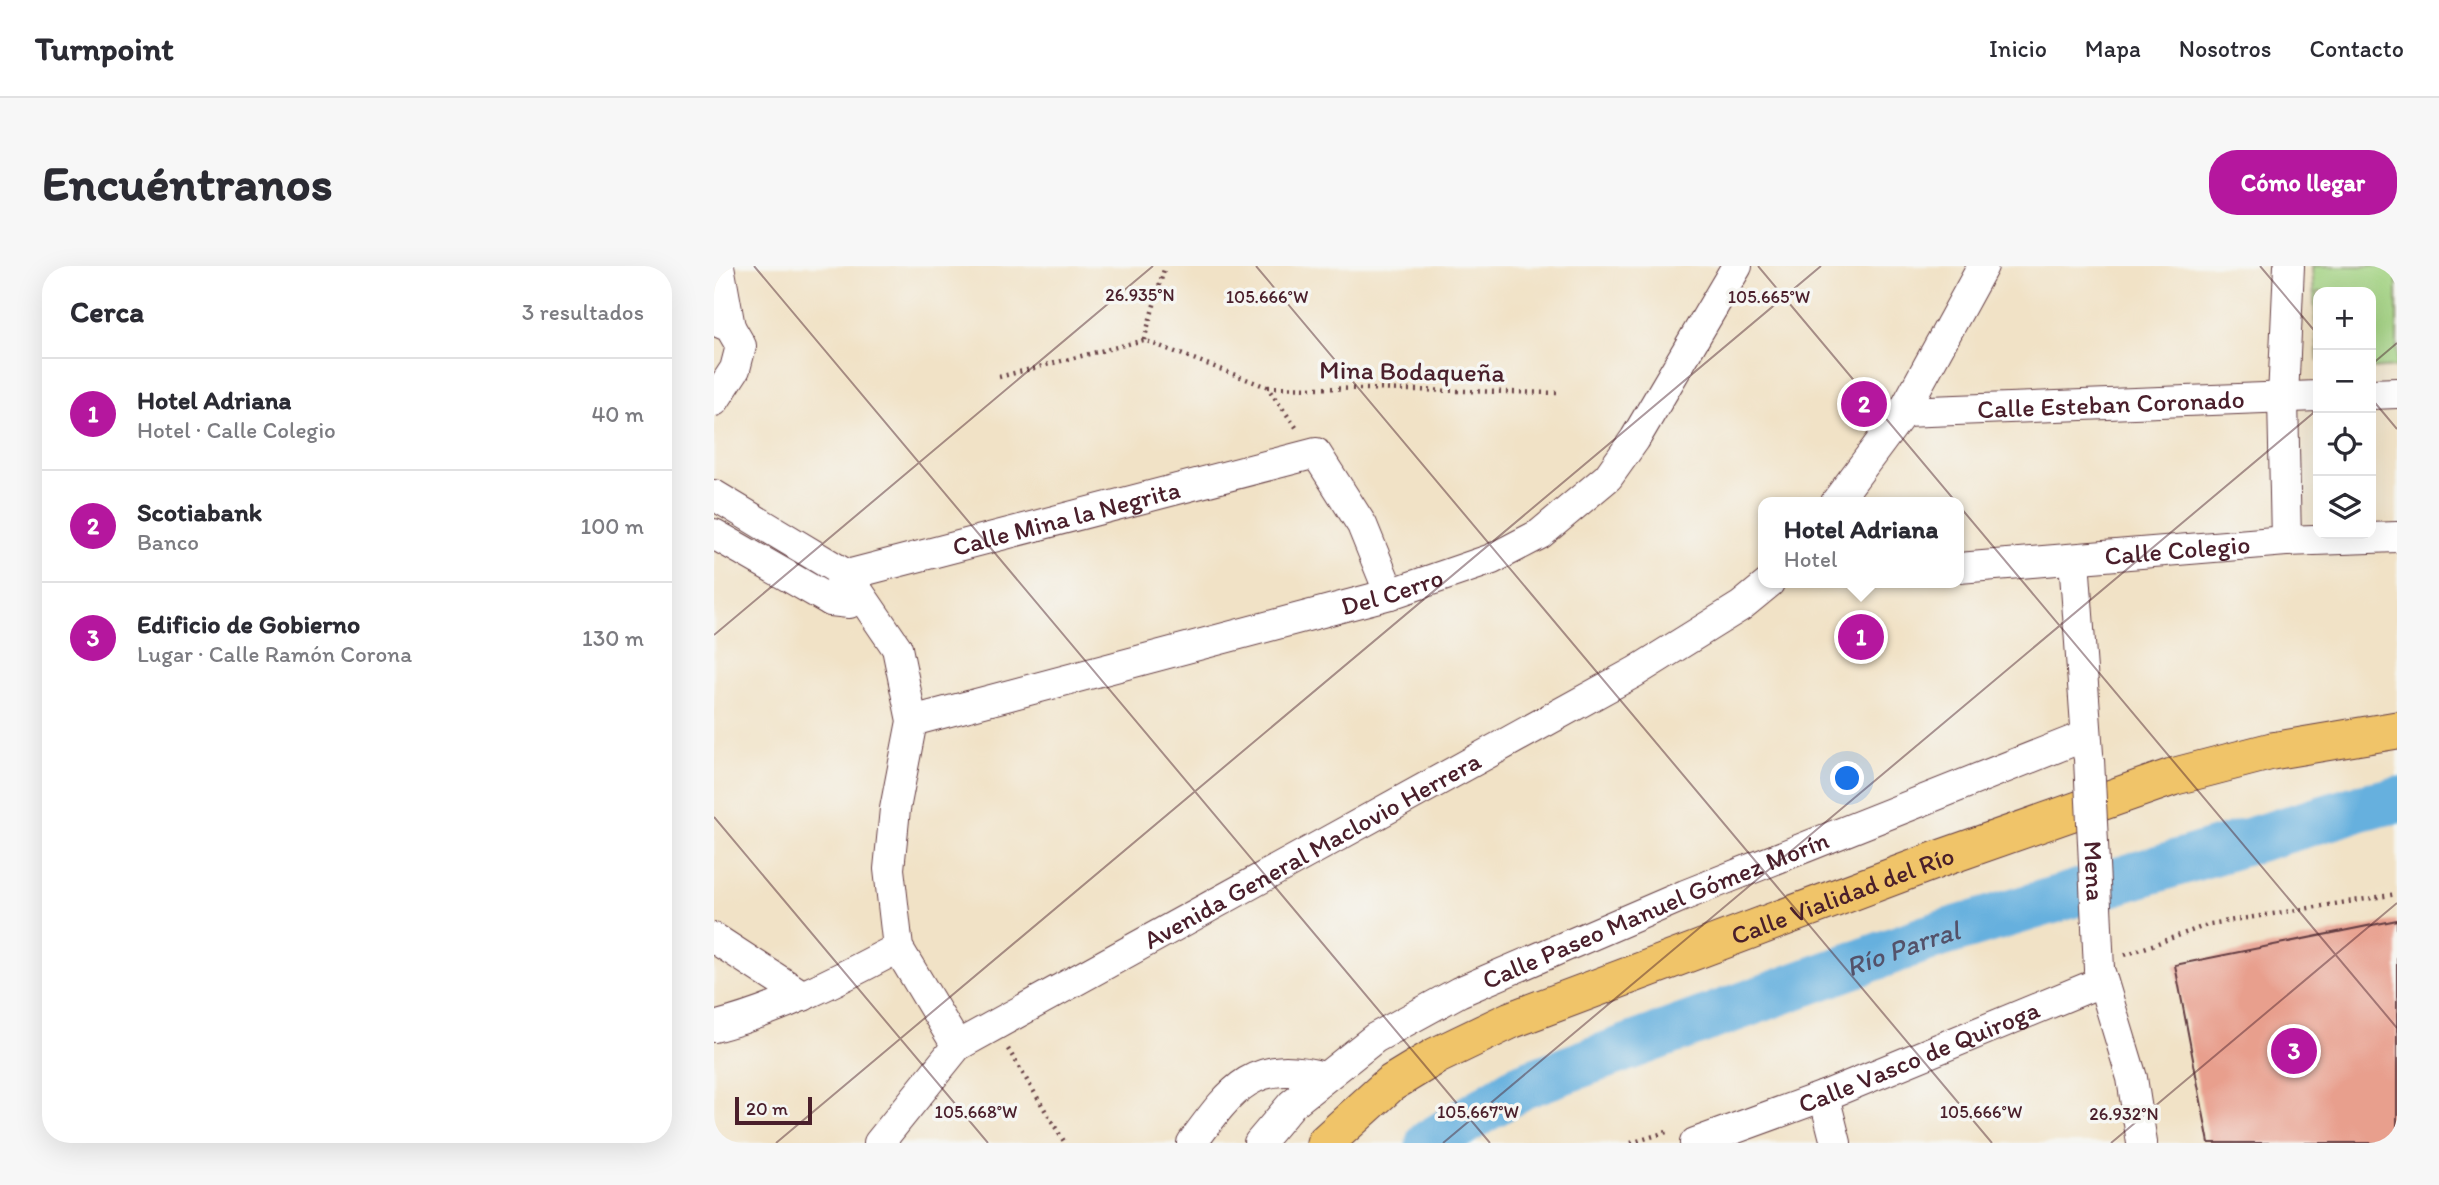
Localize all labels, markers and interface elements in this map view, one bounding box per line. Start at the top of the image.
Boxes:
text: Turnpoint [35,29,174,68]
text: Inicio [1989,34,2047,63]
text: Mapa [2085,34,2141,63]
text: Nosotros [2179,34,2271,63]
text: Contacto [2309,34,2404,63]
button: Cómo llegar [2209,150,2397,215]
text: Encuéntranos [42,153,333,212]
text: 26.935°N [1105,284,1175,306]
text: 105.666°W [1226,286,1308,308]
text: 105.665°W [1728,286,1810,308]
map controls [2313,287,2376,539]
button: + [2313,287,2376,350]
text: Cerca [70,293,144,330]
text: 3 resultados [522,298,644,326]
button: − [2313,350,2376,413]
street label: Mina Bodaqueña [1319,353,1506,389]
pin: 2 [1841,378,1887,430]
street label: Calle Esteban Coronado [1977,383,2245,425]
text: Hotel Adriana [137,384,291,416]
text: 1 [88,400,98,428]
text: 40 m [591,400,644,428]
button: locate [2313,413,2376,476]
text: Hotel · Calle Colegio [137,416,336,444]
street label: Calle Mina la Negrita [949,473,1184,563]
button: layers [2313,476,2376,539]
text: Scotiabank [137,496,262,528]
popup [1758,497,1964,588]
text: 2 [87,512,99,540]
text: 100 m [580,512,644,540]
text: Hotel Adriana [1784,513,1938,545]
text: Banco [137,528,199,556]
street label: Calle Colegio [2103,528,2251,572]
text: Hotel [1784,545,1837,573]
street label: Del Cerro [1337,561,1447,622]
text: Edificio de Gobierno [137,608,360,640]
pin: 1 [1838,611,1884,663]
text: 3 [87,624,99,652]
text: 130 m [582,624,644,652]
text: Lugar · Calle Ramón Corona [137,640,412,668]
street label: Avenida General Maclovio Herrera [1138,744,1487,956]
your location [1830,761,1864,795]
street label: Calle Paseo Manuel Gómez Morín [1477,823,1834,996]
street label: Calle Vialidad del Río [1727,839,1958,952]
street label: Mena [2077,840,2112,902]
water label: Río Parral [1841,912,1966,984]
street label: Calle Vasco de Quiroga [1794,993,2045,1120]
pin: 3 [2271,1025,2317,1077]
scale bar [735,1094,812,1126]
text: 20 m [746,1097,788,1120]
text: 105.668°W [935,1101,1017,1123]
text: 105.667°W [1437,1101,1519,1123]
text: 105.666°W [1940,1101,2022,1123]
text: 26.932°N [2089,1103,2159,1125]

